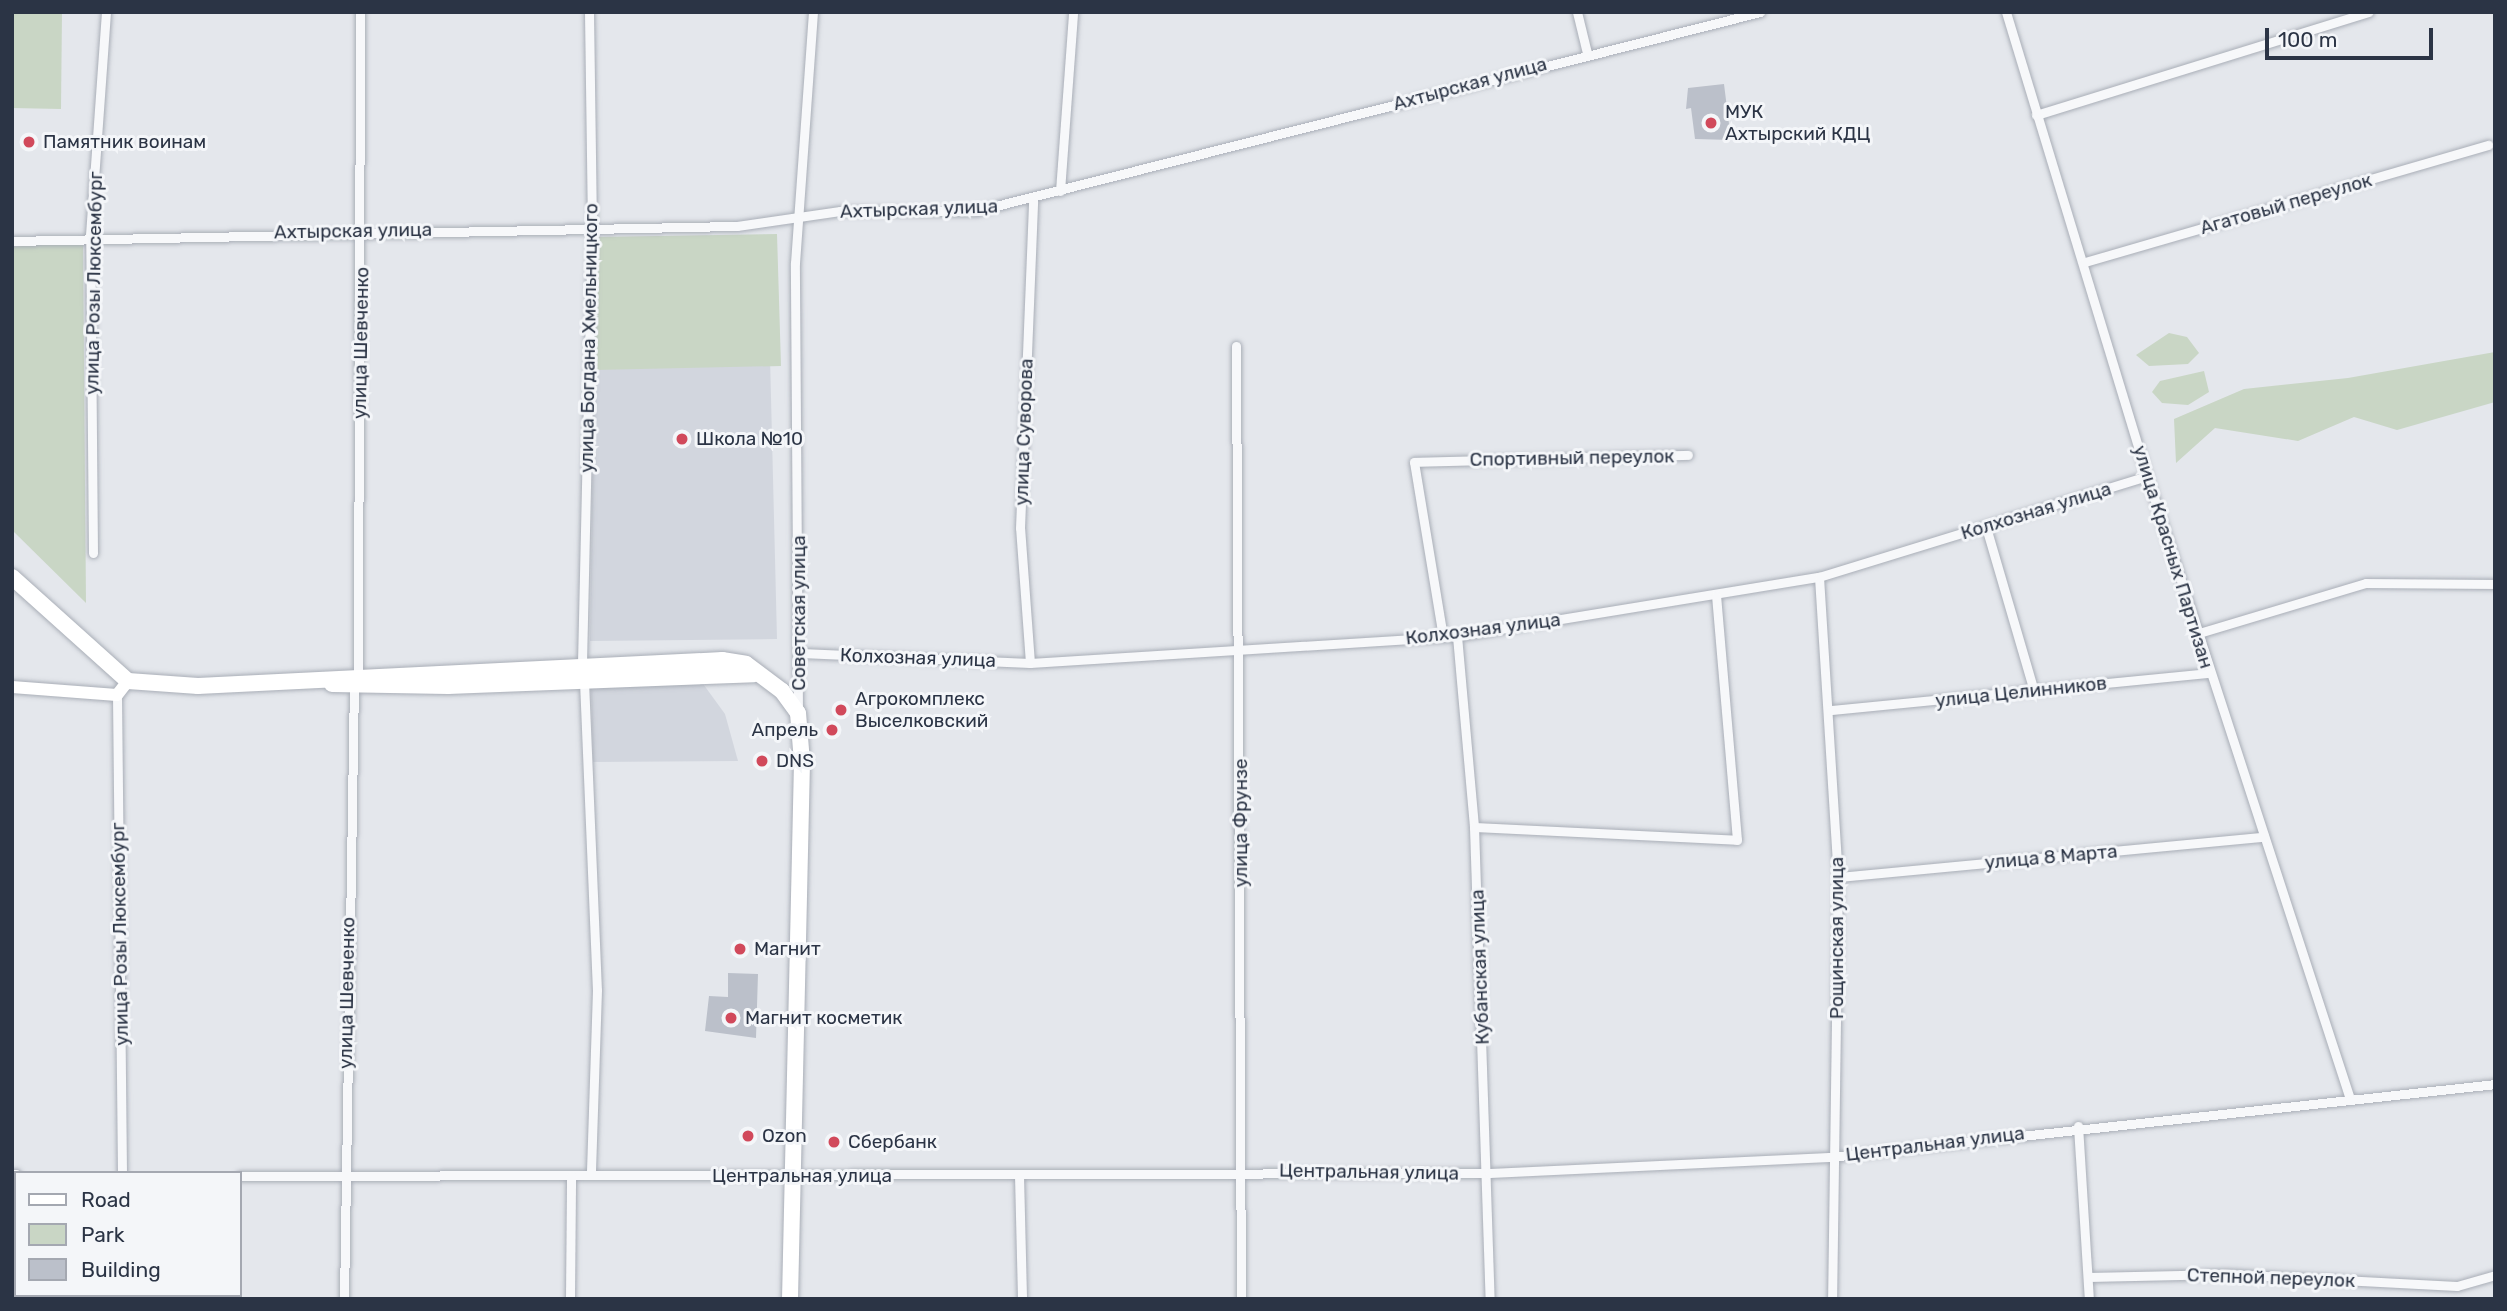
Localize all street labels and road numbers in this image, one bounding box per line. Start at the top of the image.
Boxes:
street label: Ахтырская улица [1391,53,1549,115]
street label: Агатовый переулок [2197,169,2375,239]
street label: улица Розы Люксембург [81,171,107,395]
street label: Ахтырская улица [840,195,998,223]
street label: улица Богдана Хмельницкого [575,203,603,473]
street label: Ахтырская улица [274,218,432,244]
street label: улица Шевченко [348,267,374,419]
street label: улица Суворова [1010,358,1038,506]
street label: улица Красных Партизан [2128,443,2218,671]
street label: Спортивный переулок [1469,445,1675,471]
street label: Колхозная улица [1958,477,2114,545]
street label: Советская улица [788,535,810,691]
street label: Колхозная улица [1404,608,1562,650]
street label: Колхозная улица [840,644,996,672]
street label: улица Целинников [1934,672,2108,712]
street label: улица Фрунзе [1230,759,1252,887]
street label: улица Розы Люксембург [107,822,133,1046]
street label: улица 8 Марта [1984,840,2118,874]
street label: Рощинская улица [1826,857,1848,1019]
street label: Кубанская улица [1466,889,1494,1045]
street label: улица Шевченко [334,917,360,1069]
street label: Центральная улица [1844,1122,2026,1166]
street label: Центральная улица [1279,1159,1459,1185]
street label: Центральная улица [712,1165,892,1187]
street label: Степной переулок [2186,1264,2356,1292]

